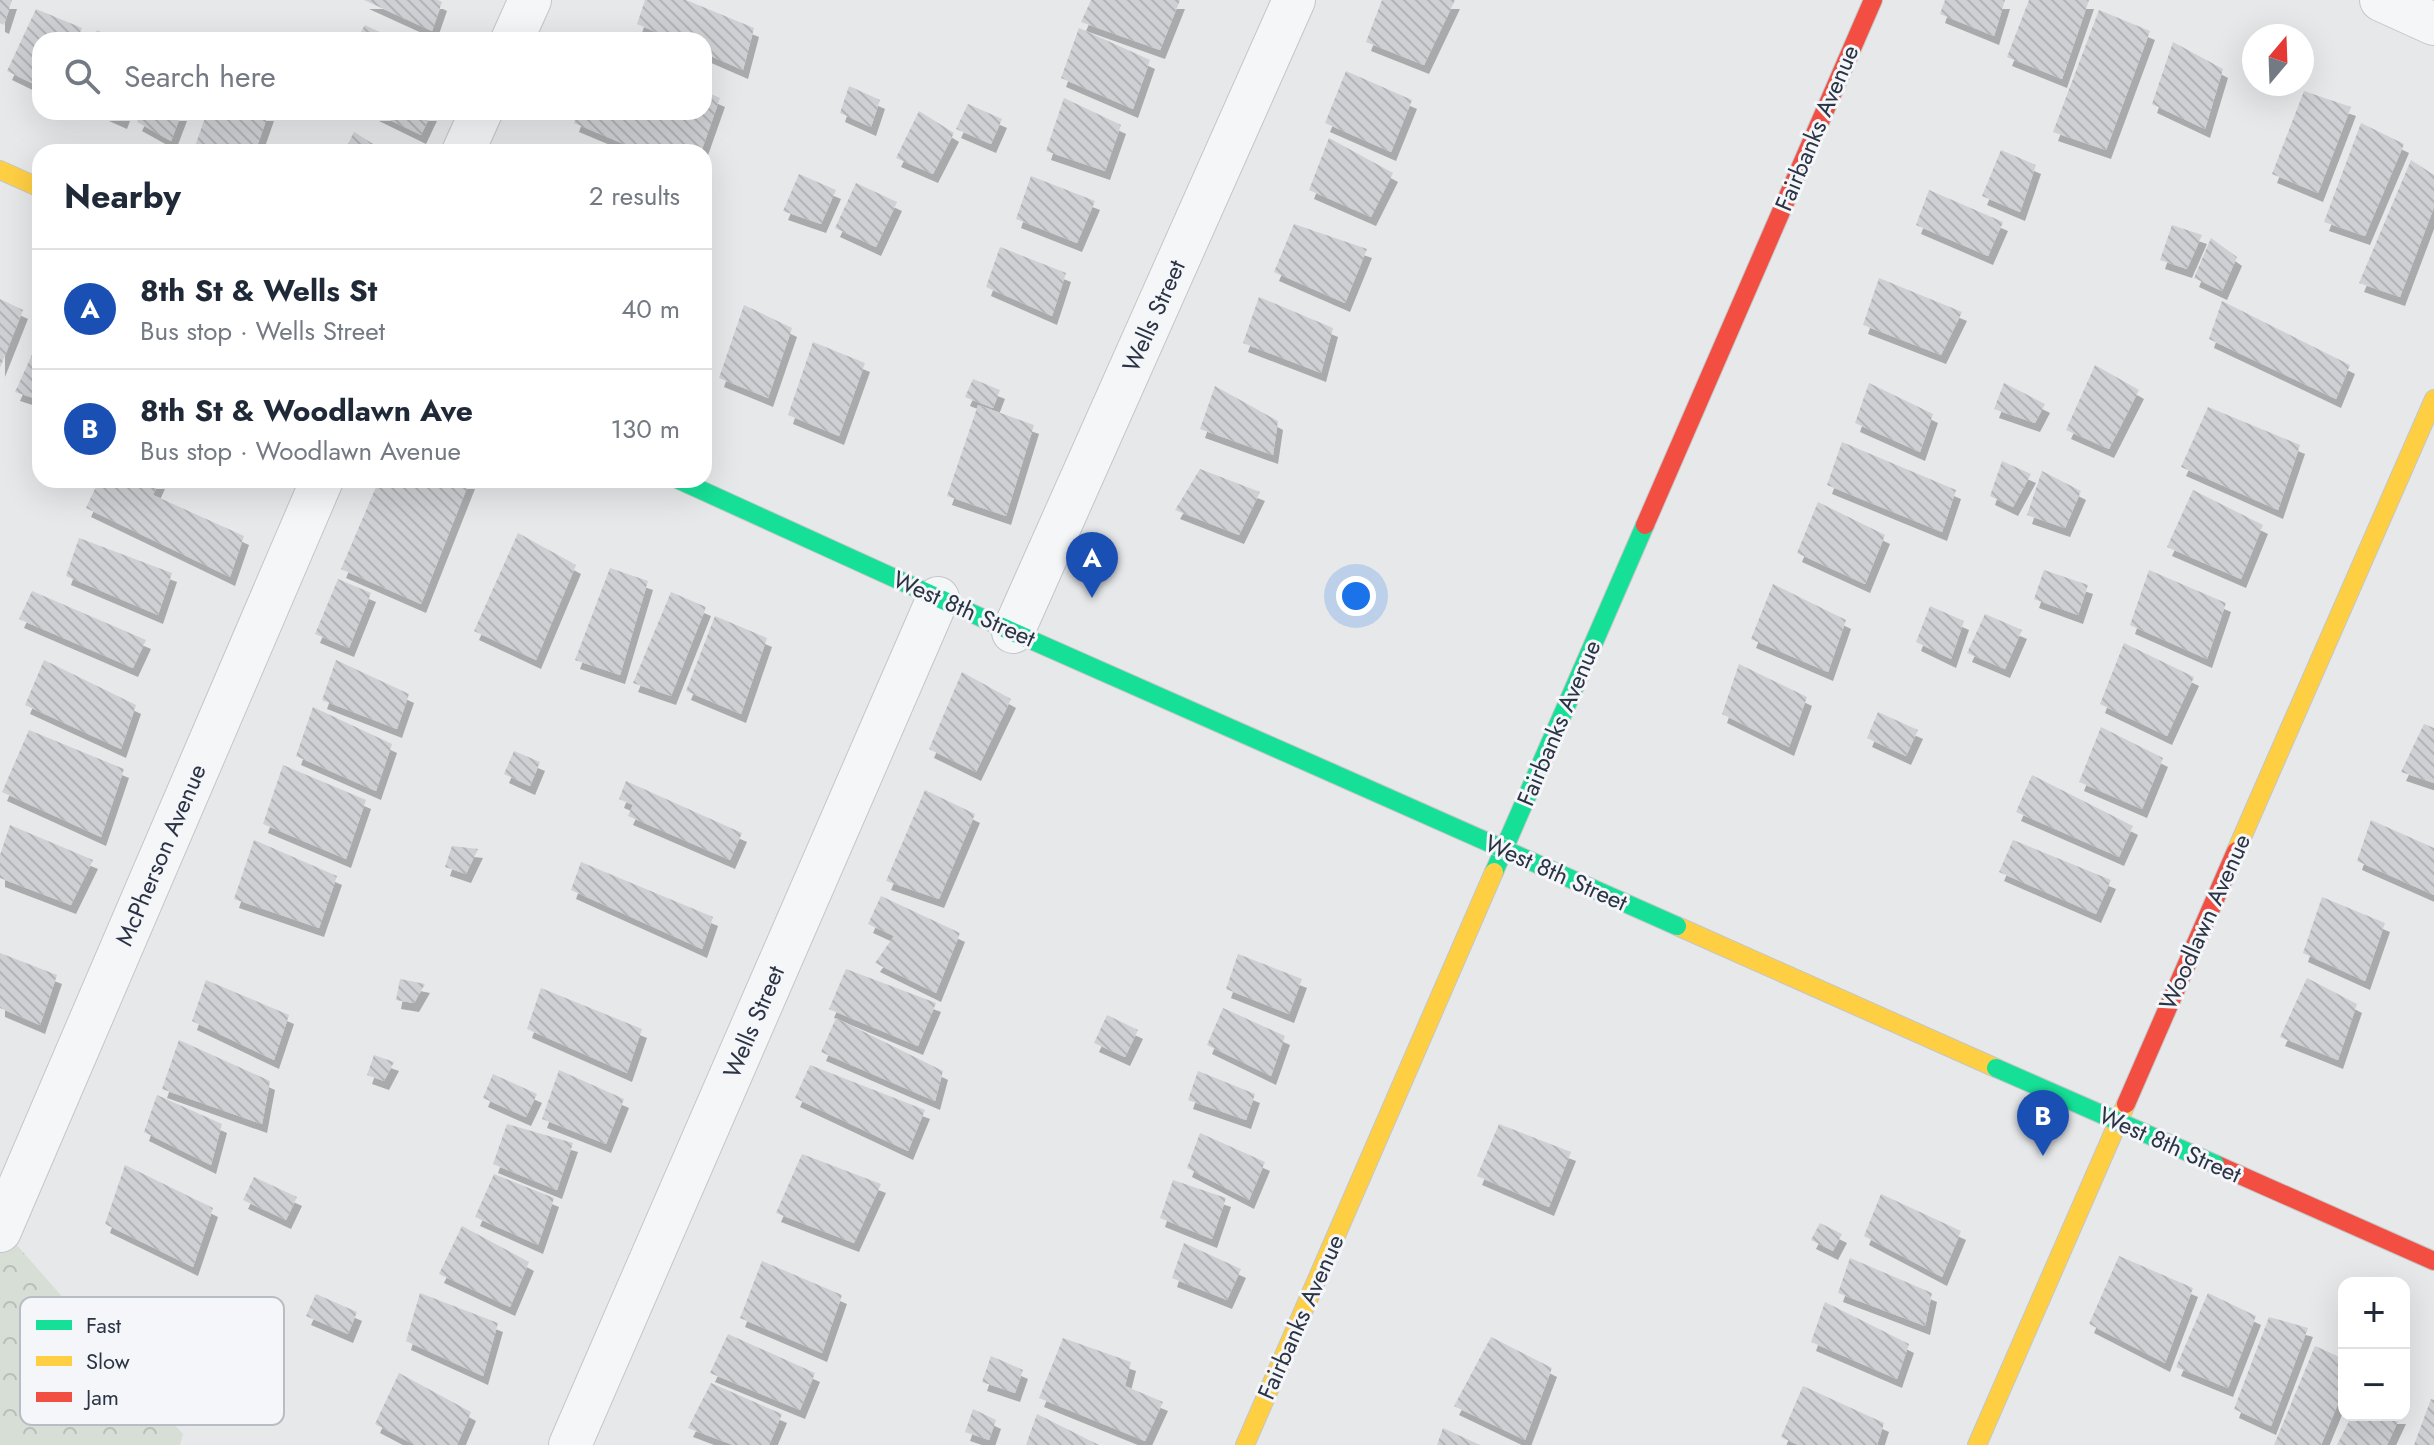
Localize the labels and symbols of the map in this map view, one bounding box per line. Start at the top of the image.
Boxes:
north arrow [2242,24,2314,96]
street label: Fairbanks Avenue [1766,39,1867,216]
street label: Wells Street [1113,254,1194,377]
pin: A [1066,532,1118,598]
street label: West 8th Street [887,561,1041,656]
your location [1336,576,1376,616]
street label: Fairbanks Avenue [1508,634,1609,811]
street label: McPherson Avenue [106,758,215,951]
street label: West 8th Street [1479,825,1633,920]
street label: Woodlawn Avenue [2150,828,2259,1016]
street label: Wells Street [714,960,793,1084]
pin: B [2017,1090,2069,1156]
street label: West 8th Street [2093,1097,2247,1192]
street label: Fairbanks Avenue [1248,1229,1353,1405]
legend [20,1297,284,1425]
text: Fast [86,1309,122,1341]
text: Slow [86,1345,130,1377]
text: Jam [83,1381,119,1413]

